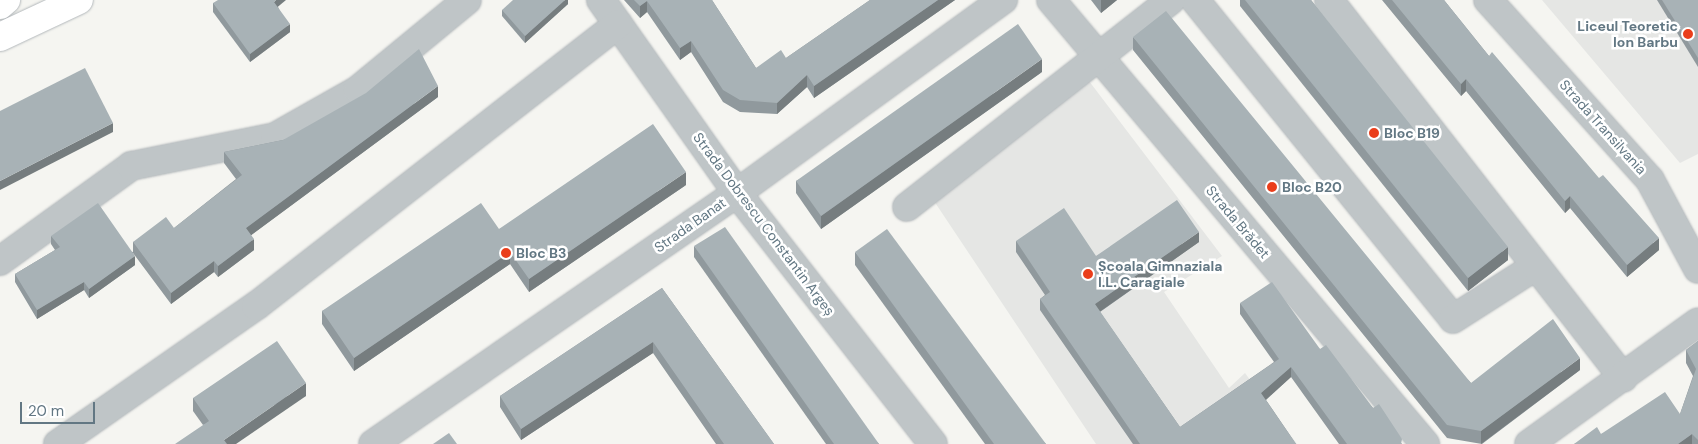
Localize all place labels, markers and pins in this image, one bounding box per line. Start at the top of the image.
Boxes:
place label: Liceul Teoretic Ion Barbu [1577,18,1678,50]
marker: Liceul Teoretic Ion Barbu [1682,28,1694,40]
place label: Bloc B19 [1384,125,1440,141]
marker: Bloc B19 [1368,127,1380,139]
place label: Bloc B20 [1282,179,1342,195]
marker: Bloc B20 [1266,181,1278,193]
place label: Bloc B3 [516,245,566,261]
marker: Bloc B3 [500,247,512,259]
place label: Școala Gimnaziala I.L. Caragiale [1098,258,1223,290]
marker: Școala Gimnaziala I.L. Caragiale [1082,268,1094,280]

